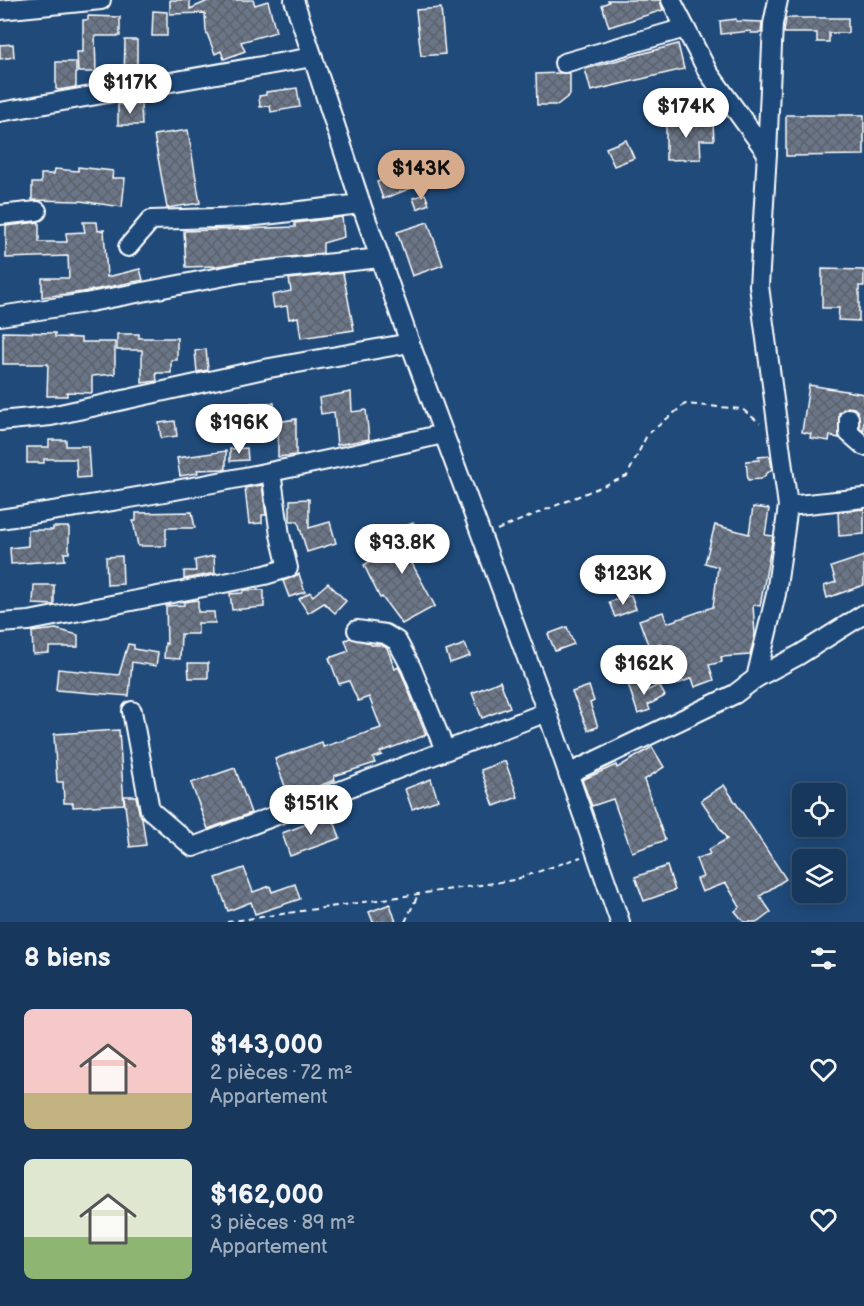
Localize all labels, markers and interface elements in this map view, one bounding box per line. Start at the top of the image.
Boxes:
pin: $117K [88,64,172,115]
text: $117K [103,71,157,95]
pin: $174K [644,88,728,139]
text: $174K [657,95,715,119]
pin: $143K [379,150,463,201]
text: $143K [392,157,450,181]
pin: $196K [197,404,281,455]
text: $196K [209,411,269,435]
pin: $93.8K [353,524,451,575]
text: $93.8K [369,531,435,555]
pin: $123K [581,555,665,606]
text: $123K [594,562,652,586]
pin: $162K [602,645,686,696]
text: $162K [614,652,674,676]
map controls [792,783,846,903]
button: locate [792,783,846,837]
pin: $151K [269,785,353,836]
text: $151K [283,792,339,816]
button: layers [792,849,846,903]
icon: filters [807,942,840,975]
text: 8 biens [24,943,111,974]
text: $143,000 [210,1030,323,1061]
icon: home [72,1033,144,1105]
icon: heart [807,1053,840,1086]
text: 2 pièces · 72 m² [210,1061,353,1085]
text: Appartement [210,1085,327,1109]
text: $162,000 [210,1180,324,1211]
icon: home [72,1183,144,1255]
icon: heart [807,1203,840,1236]
text: 3 pièces · 89 m² [210,1211,355,1235]
text: Appartement [210,1235,327,1259]

